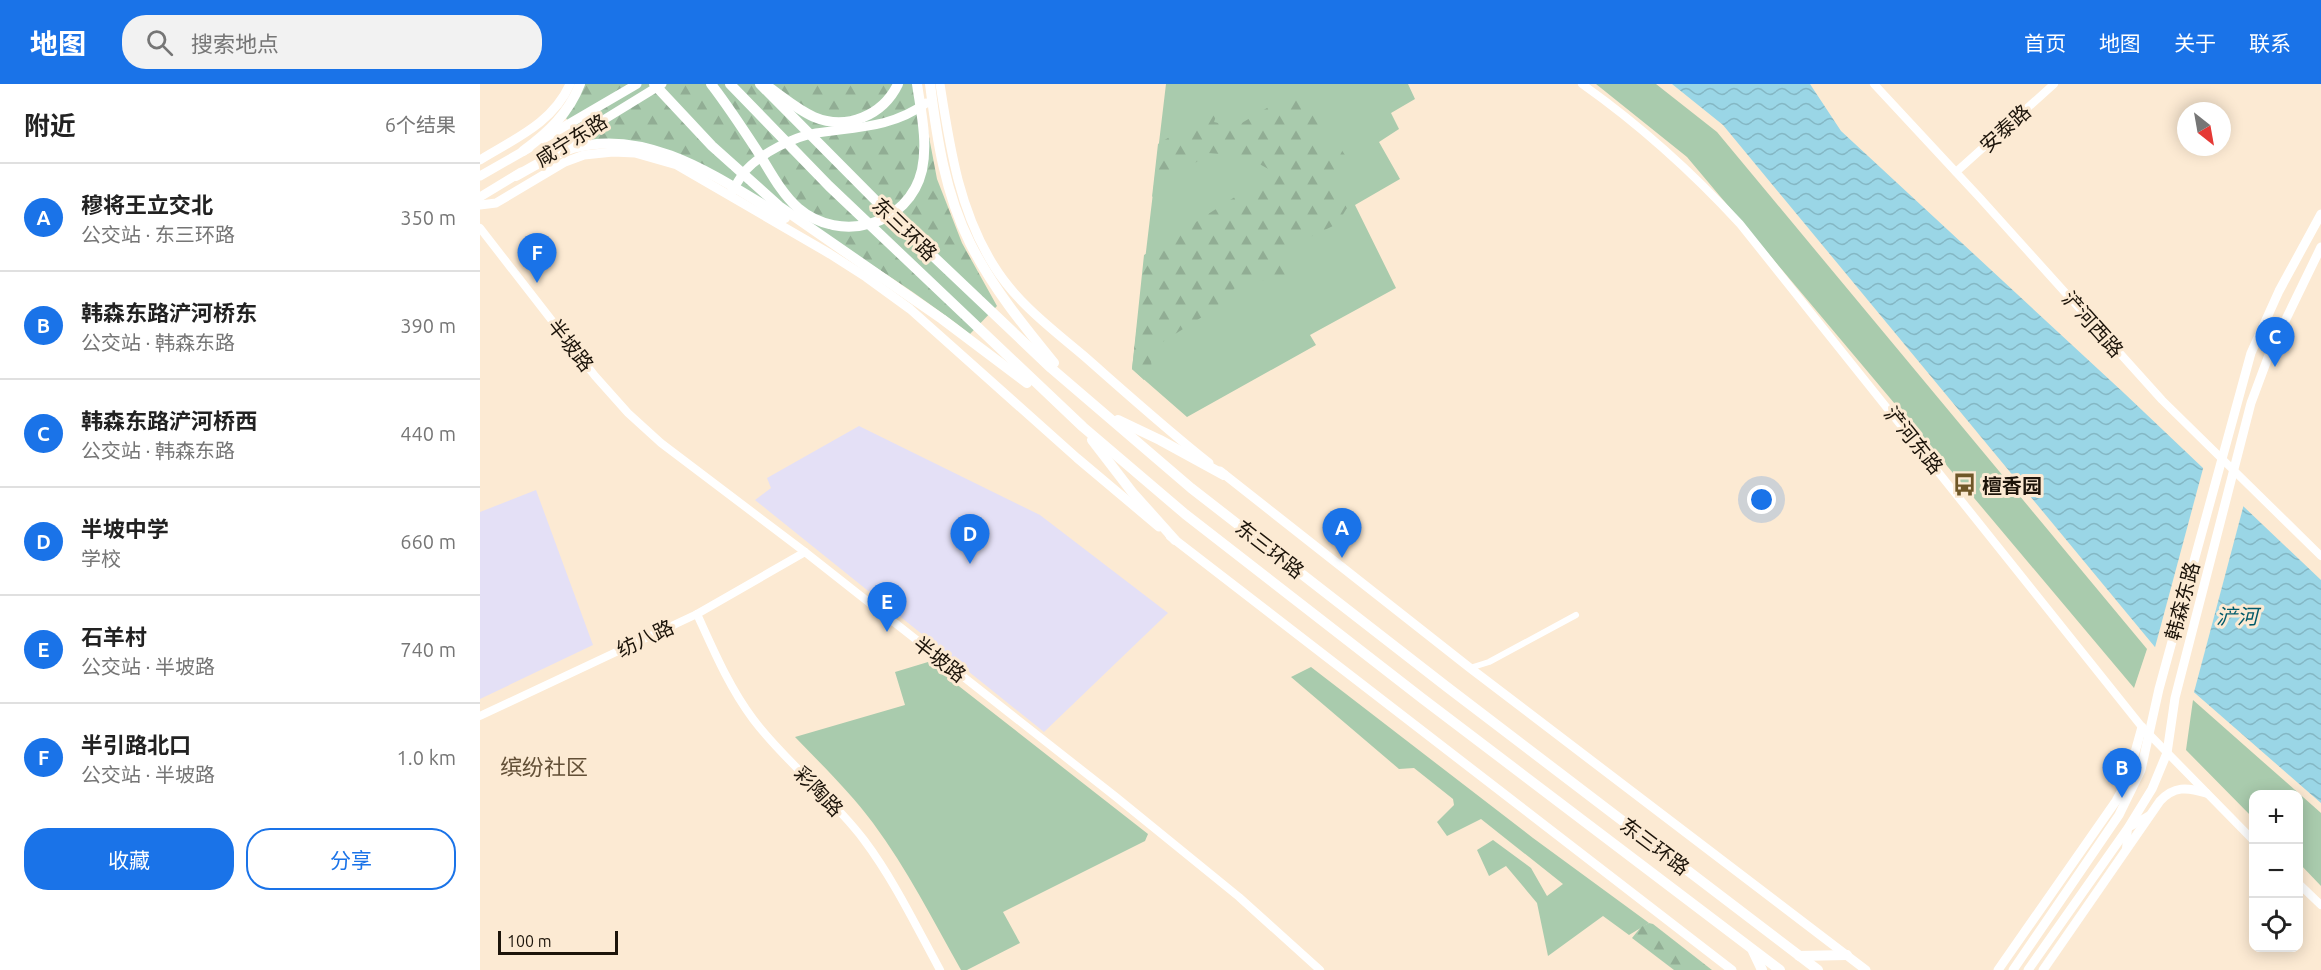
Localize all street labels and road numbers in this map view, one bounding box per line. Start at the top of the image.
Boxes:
street label: 安泰路 [1975,99,2035,157]
street label: 咸宁东路 [531,109,611,171]
street label: 东三环路 [868,193,942,265]
street label: 浐河西路 [2058,287,2128,361]
street label: 半坡路 [543,314,599,376]
street label: 浐河东路 [1880,402,1948,478]
street label: 东三环路 [1231,515,1309,583]
street label: 韩森东路 [2161,559,2203,643]
street label: 纺八路 [613,615,677,661]
street label: 半坡路 [909,631,971,687]
street label: 彩陶路 [790,761,848,821]
street label: 东三环路 [1616,813,1694,879]

